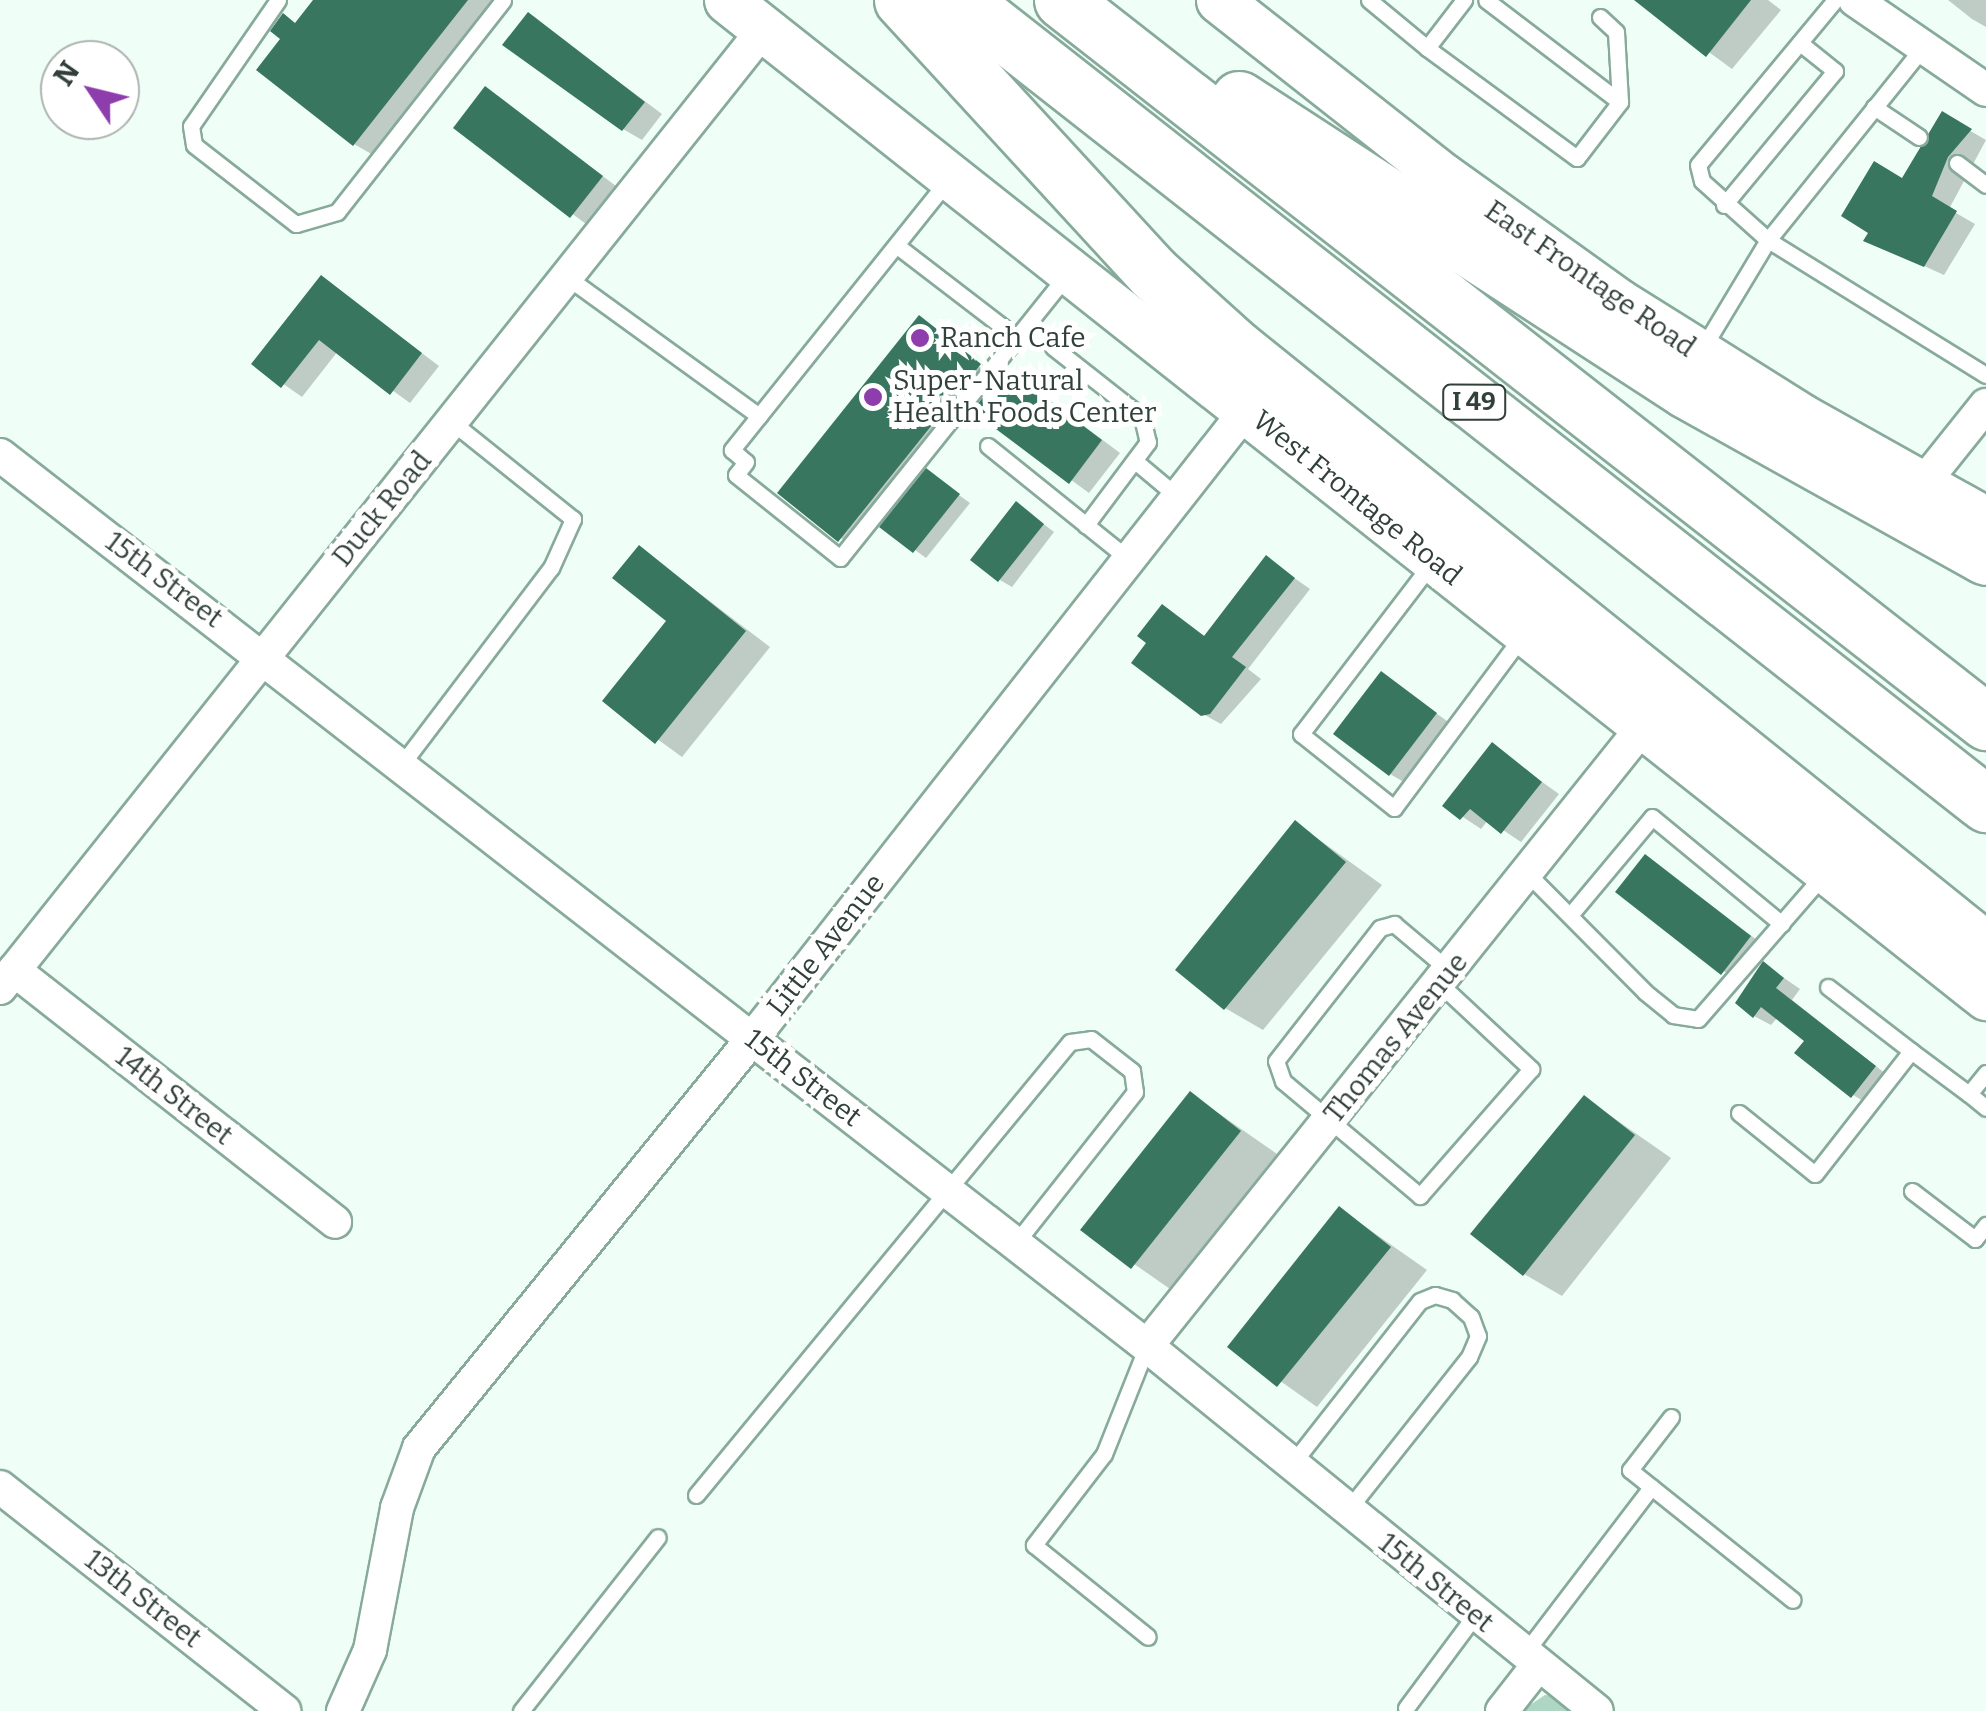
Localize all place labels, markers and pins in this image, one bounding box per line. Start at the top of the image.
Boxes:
place label: Ranch Cafe [940,321,1085,355]
marker: Ranch Cafe [909,327,931,349]
place label: Super-Natural Health Foods Center [893,364,1156,430]
marker: Super-Natural Health Foods Center [862,386,884,408]

